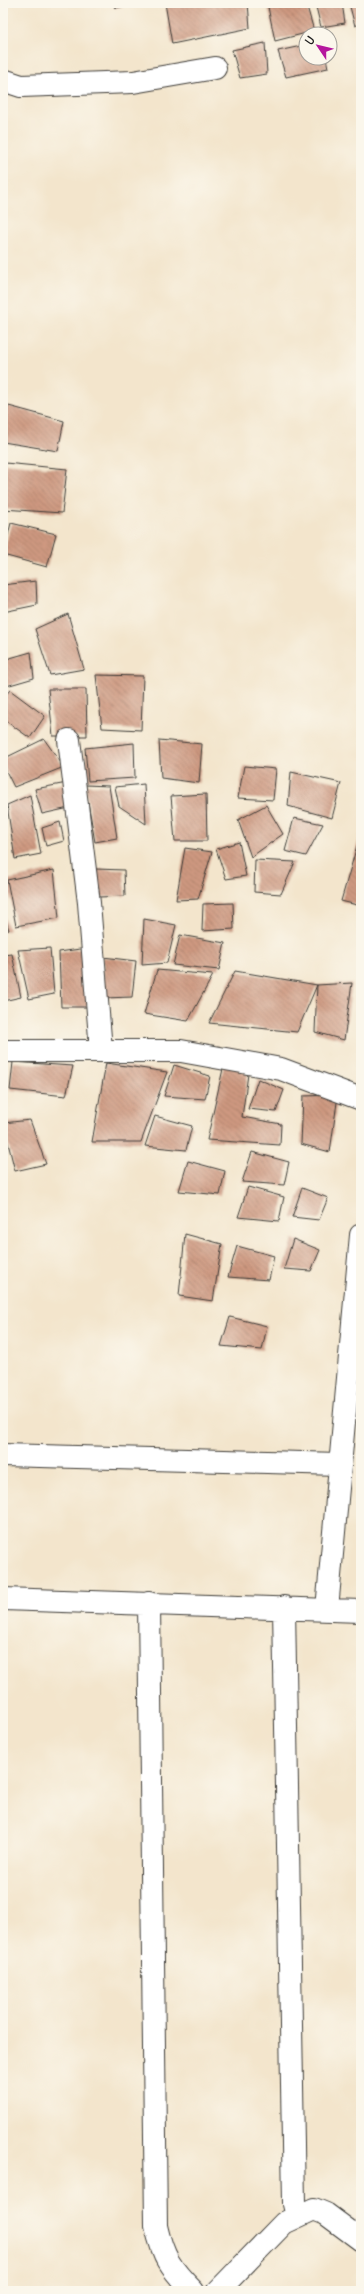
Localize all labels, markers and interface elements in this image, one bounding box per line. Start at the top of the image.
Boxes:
north arrow [298,26,338,66]
text: U [302,33,318,47]

